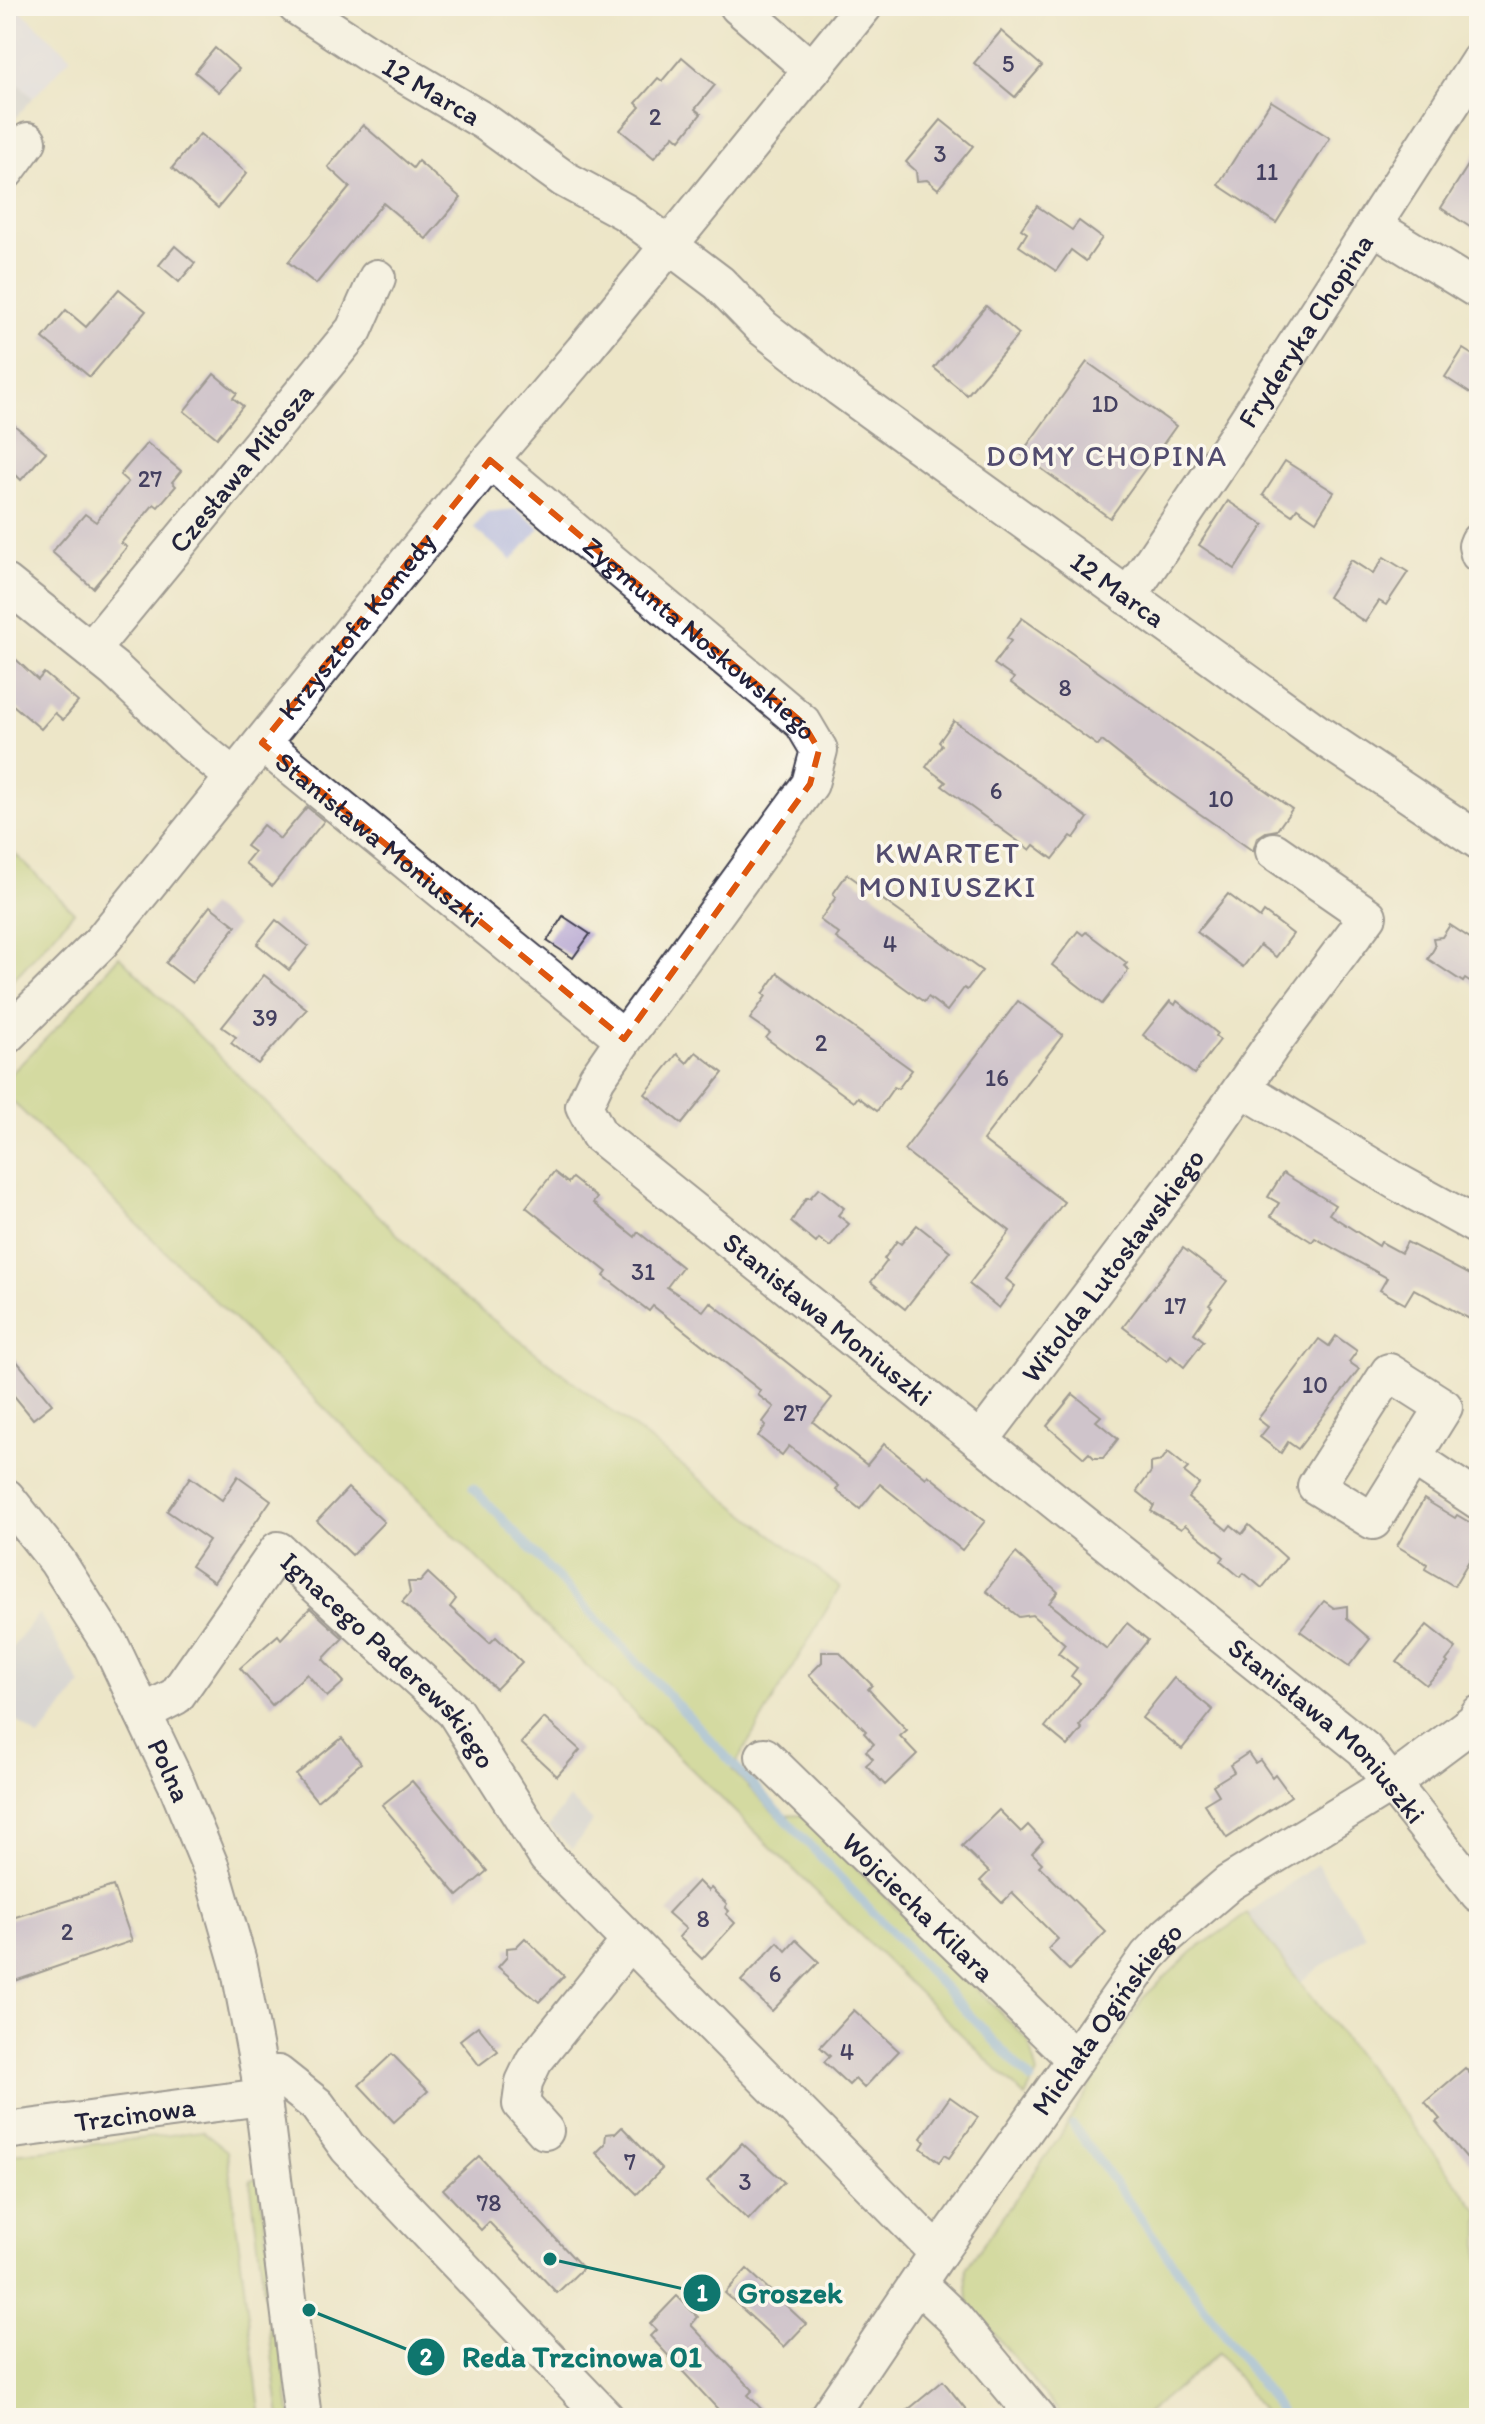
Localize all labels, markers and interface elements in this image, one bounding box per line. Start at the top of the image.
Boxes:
street label: 12 Marca [376,49,487,133]
house number: 5 [1002,49,1014,78]
house number: 2 [649,102,662,131]
house number: 3 [933,139,947,168]
house number: 11 [1256,157,1278,186]
street label: Fryderyka Chopina [1230,227,1380,434]
street label: Czesława Miłosza [161,375,321,560]
house number: 1D [1091,389,1119,418]
district label: DOMY CHOPINA [986,437,1228,474]
house number: 27 [138,464,162,493]
street label: Krzysztofa Komedy [270,525,442,727]
street label: Zygmunta Noskowskiego [576,529,826,746]
street label: 12 Marca [1064,543,1172,635]
house number: 8 [1058,673,1072,702]
street label: Stanisława Moniuszki [269,744,491,934]
house number: 6 [990,776,1002,805]
house number: 10 [1208,784,1234,813]
district label: KWARTET MONIUSZKI [859,834,1037,905]
house number: 4 [883,929,897,958]
house number: 39 [252,1003,278,1032]
house number: 2 [815,1028,828,1057]
house number: 16 [985,1063,1009,1092]
street label: Witolda Lutosławskiego [1014,1142,1211,1389]
street label: Stanisława Moniuszki [716,1224,939,1413]
house number: 31 [631,1257,655,1286]
house number: 17 [1163,1291,1187,1320]
house number: 10 [1302,1370,1328,1399]
house number: 27 [783,1398,807,1427]
street label: Ignacego Paderewskiego [274,1544,503,1775]
street label: Stanisława Moniuszki [1222,1630,1433,1830]
street label: Polna [140,1733,199,1807]
street label: Wojciecha Kilara [835,1825,1003,1989]
house number: 8 [696,1904,710,1933]
street label: Michała Ogińskiego [1024,1914,1189,2122]
house number: 2 [61,1917,74,1946]
house number: 6 [769,1959,781,1988]
house number: 4 [840,2037,854,2066]
street label: Trzcinowa [72,2089,198,2139]
house number: 7 [624,2147,636,2176]
house number: 3 [738,2167,752,2196]
house number: 78 [476,2188,502,2217]
callout: Groszek [682,2266,859,2320]
text: Groszek [738,2274,843,2311]
text: 1 [696,2278,708,2307]
callout: Reda Trzcinowa 01 [406,2330,718,2384]
text: Reda Trzcinowa 01 [462,2338,702,2375]
text: 2 [420,2342,433,2371]

